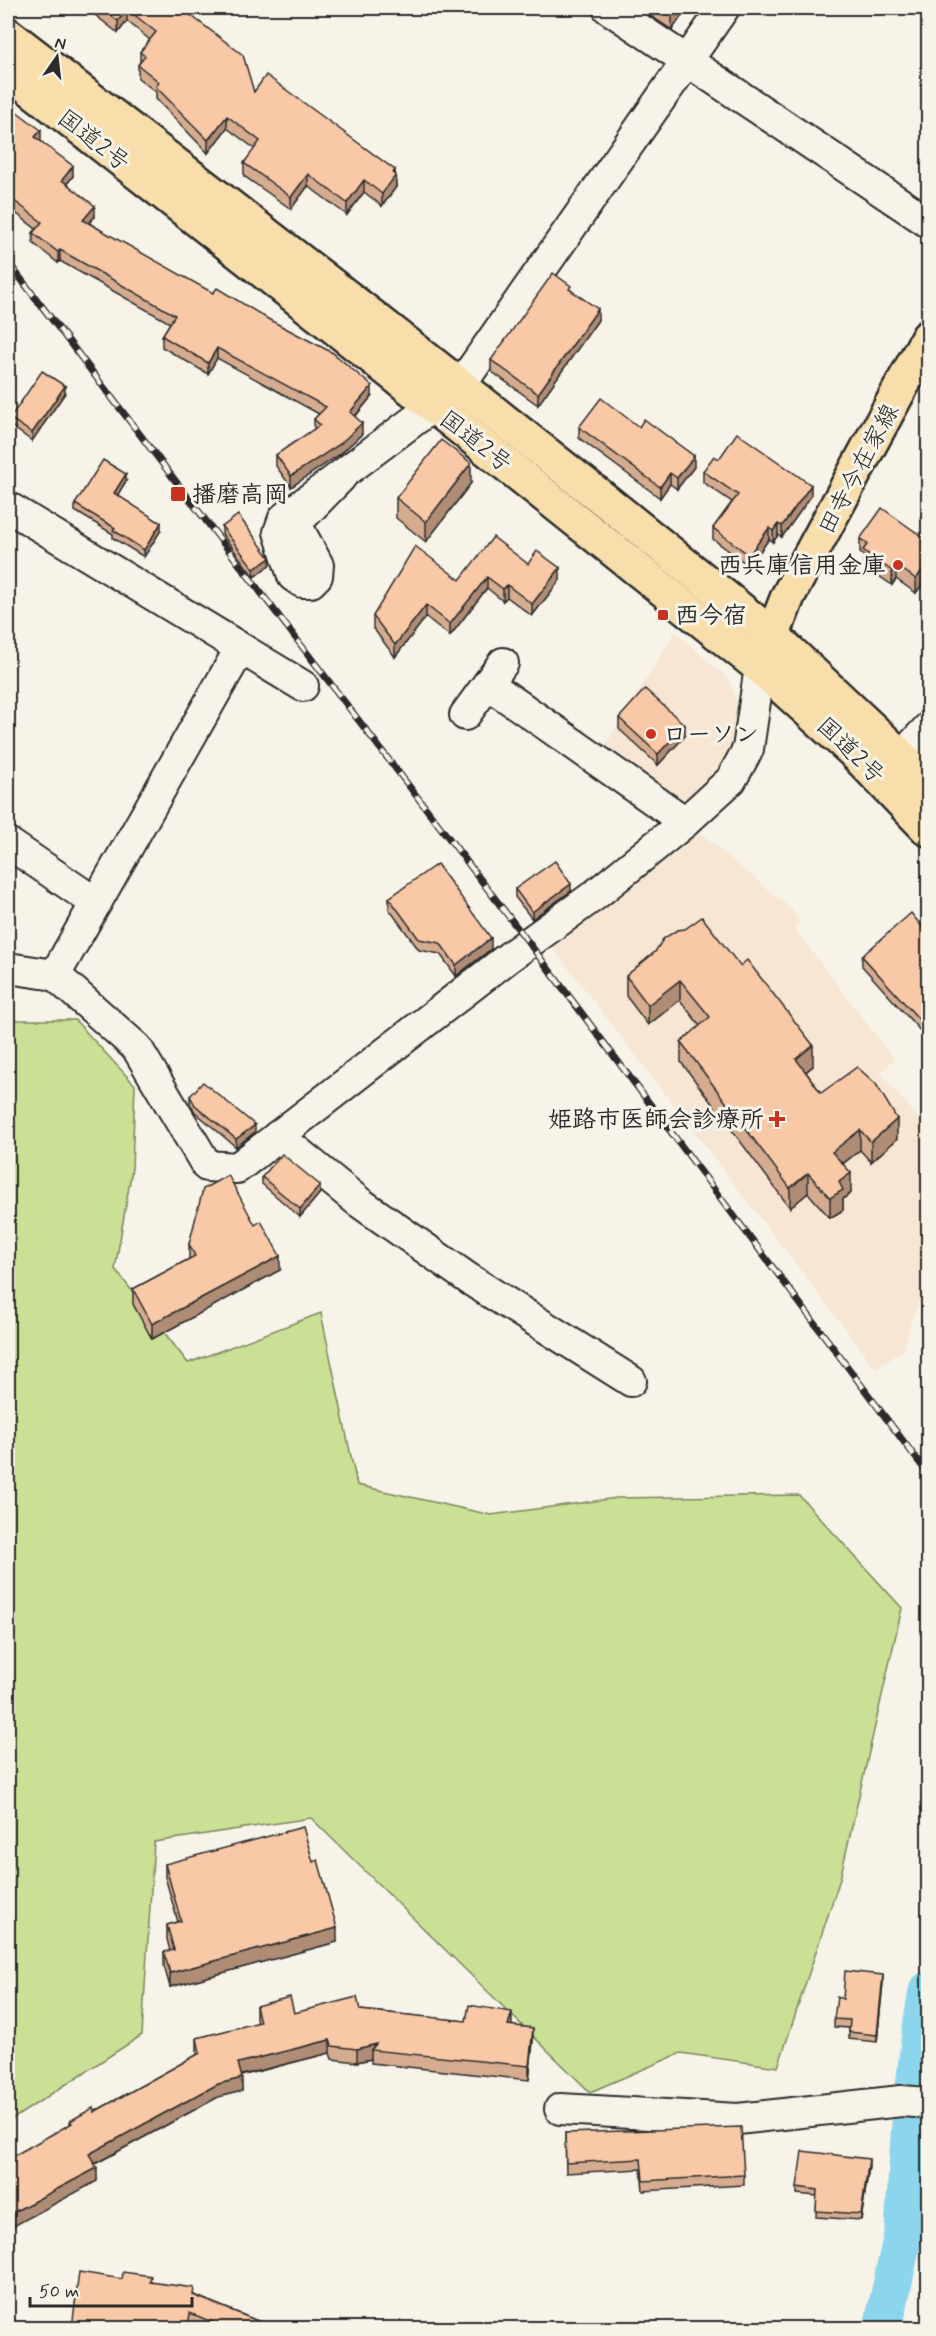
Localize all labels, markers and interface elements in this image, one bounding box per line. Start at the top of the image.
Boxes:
north arrow [27,27,87,87]
text: N [53,32,68,55]
street label: 国道2号 [51,103,136,179]
street label: 田寺今在家線 [812,399,907,541]
street label: 国道2号 [433,404,518,480]
place label: 播磨高岡 [192,480,288,511]
marker: 播磨高岡 [169,485,187,503]
place label: 西兵庫信用金庫 [718,551,886,582]
marker: 西兵庫信用金庫 [891,558,905,572]
place label: 西今宿 [675,601,747,632]
marker: 西今宿 [656,608,670,622]
street label: 国道2号 [809,711,891,791]
place label: ローソン [663,720,759,751]
marker: ローソン [644,727,658,741]
place label: 姫路市医師会診療所 [548,1105,764,1136]
marker: 姫路市医師会診療所 [768,1110,786,1128]
scale bar [30,2270,192,2308]
text: 50 m [39,2280,79,2304]

